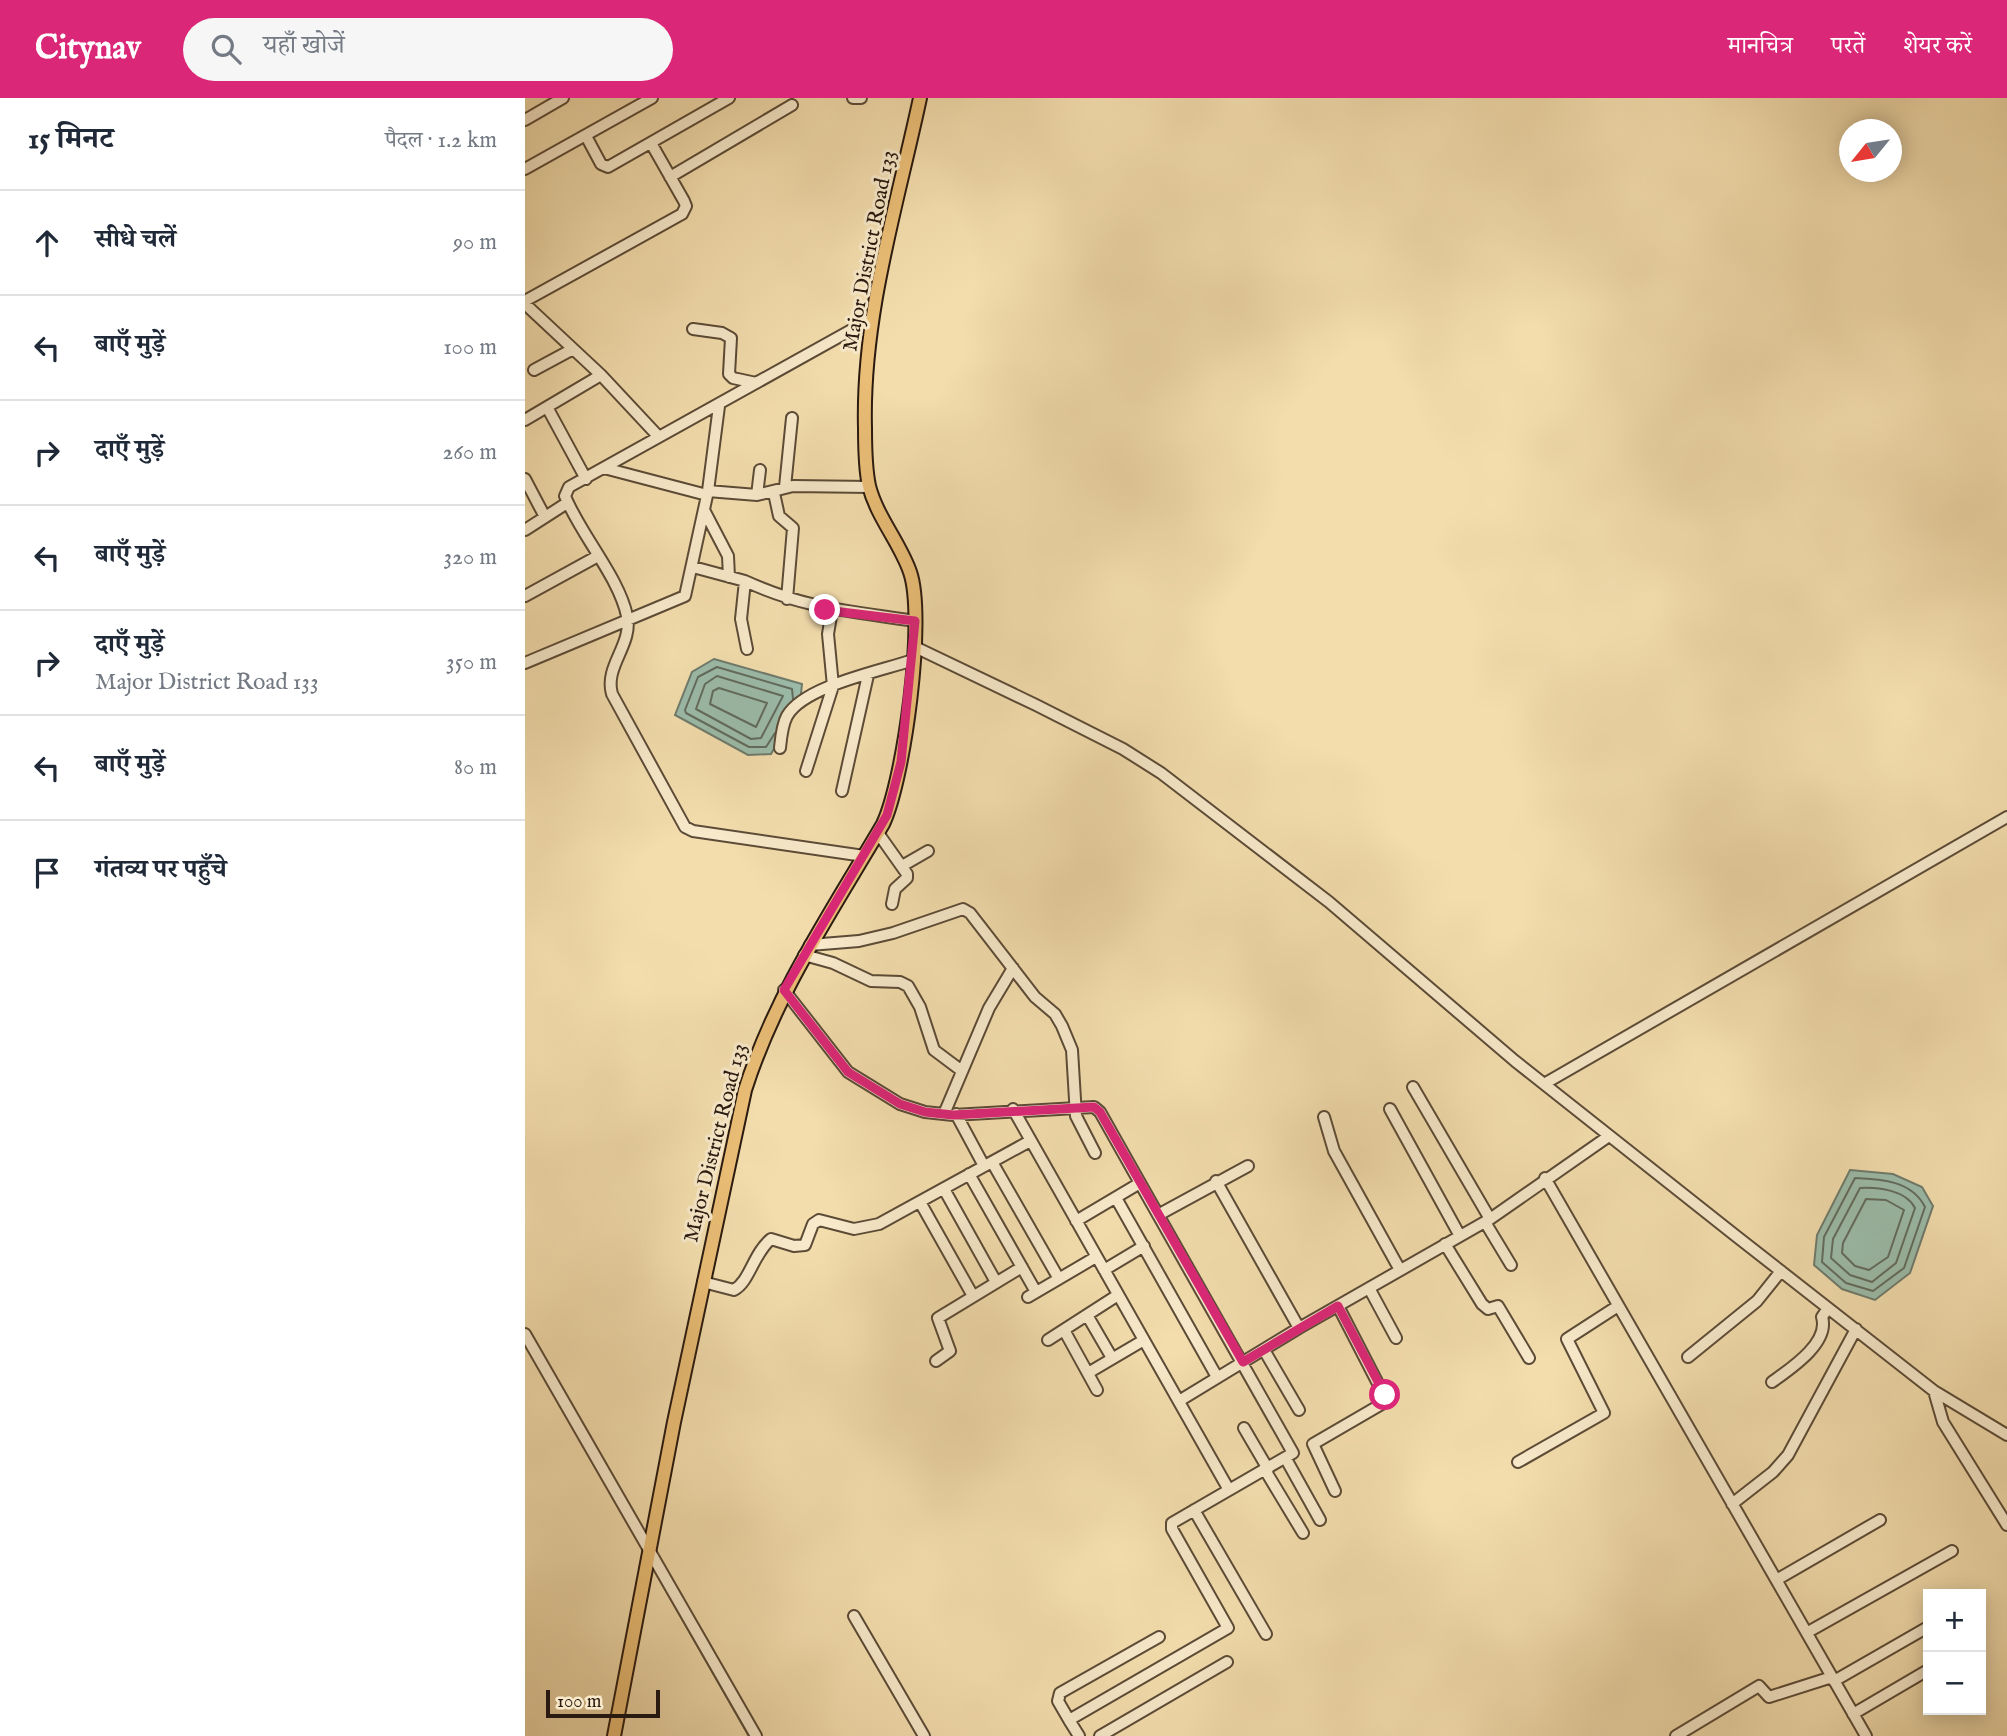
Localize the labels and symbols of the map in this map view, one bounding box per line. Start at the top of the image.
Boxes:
north arrow [1839,119,1902,182]
street label: Major District Road 133 [837,148,903,354]
route end [809,594,840,625]
street label: Major District Road 133 [678,1041,754,1245]
route start [1369,1379,1400,1410]
scale bar [546,1687,660,1719]

